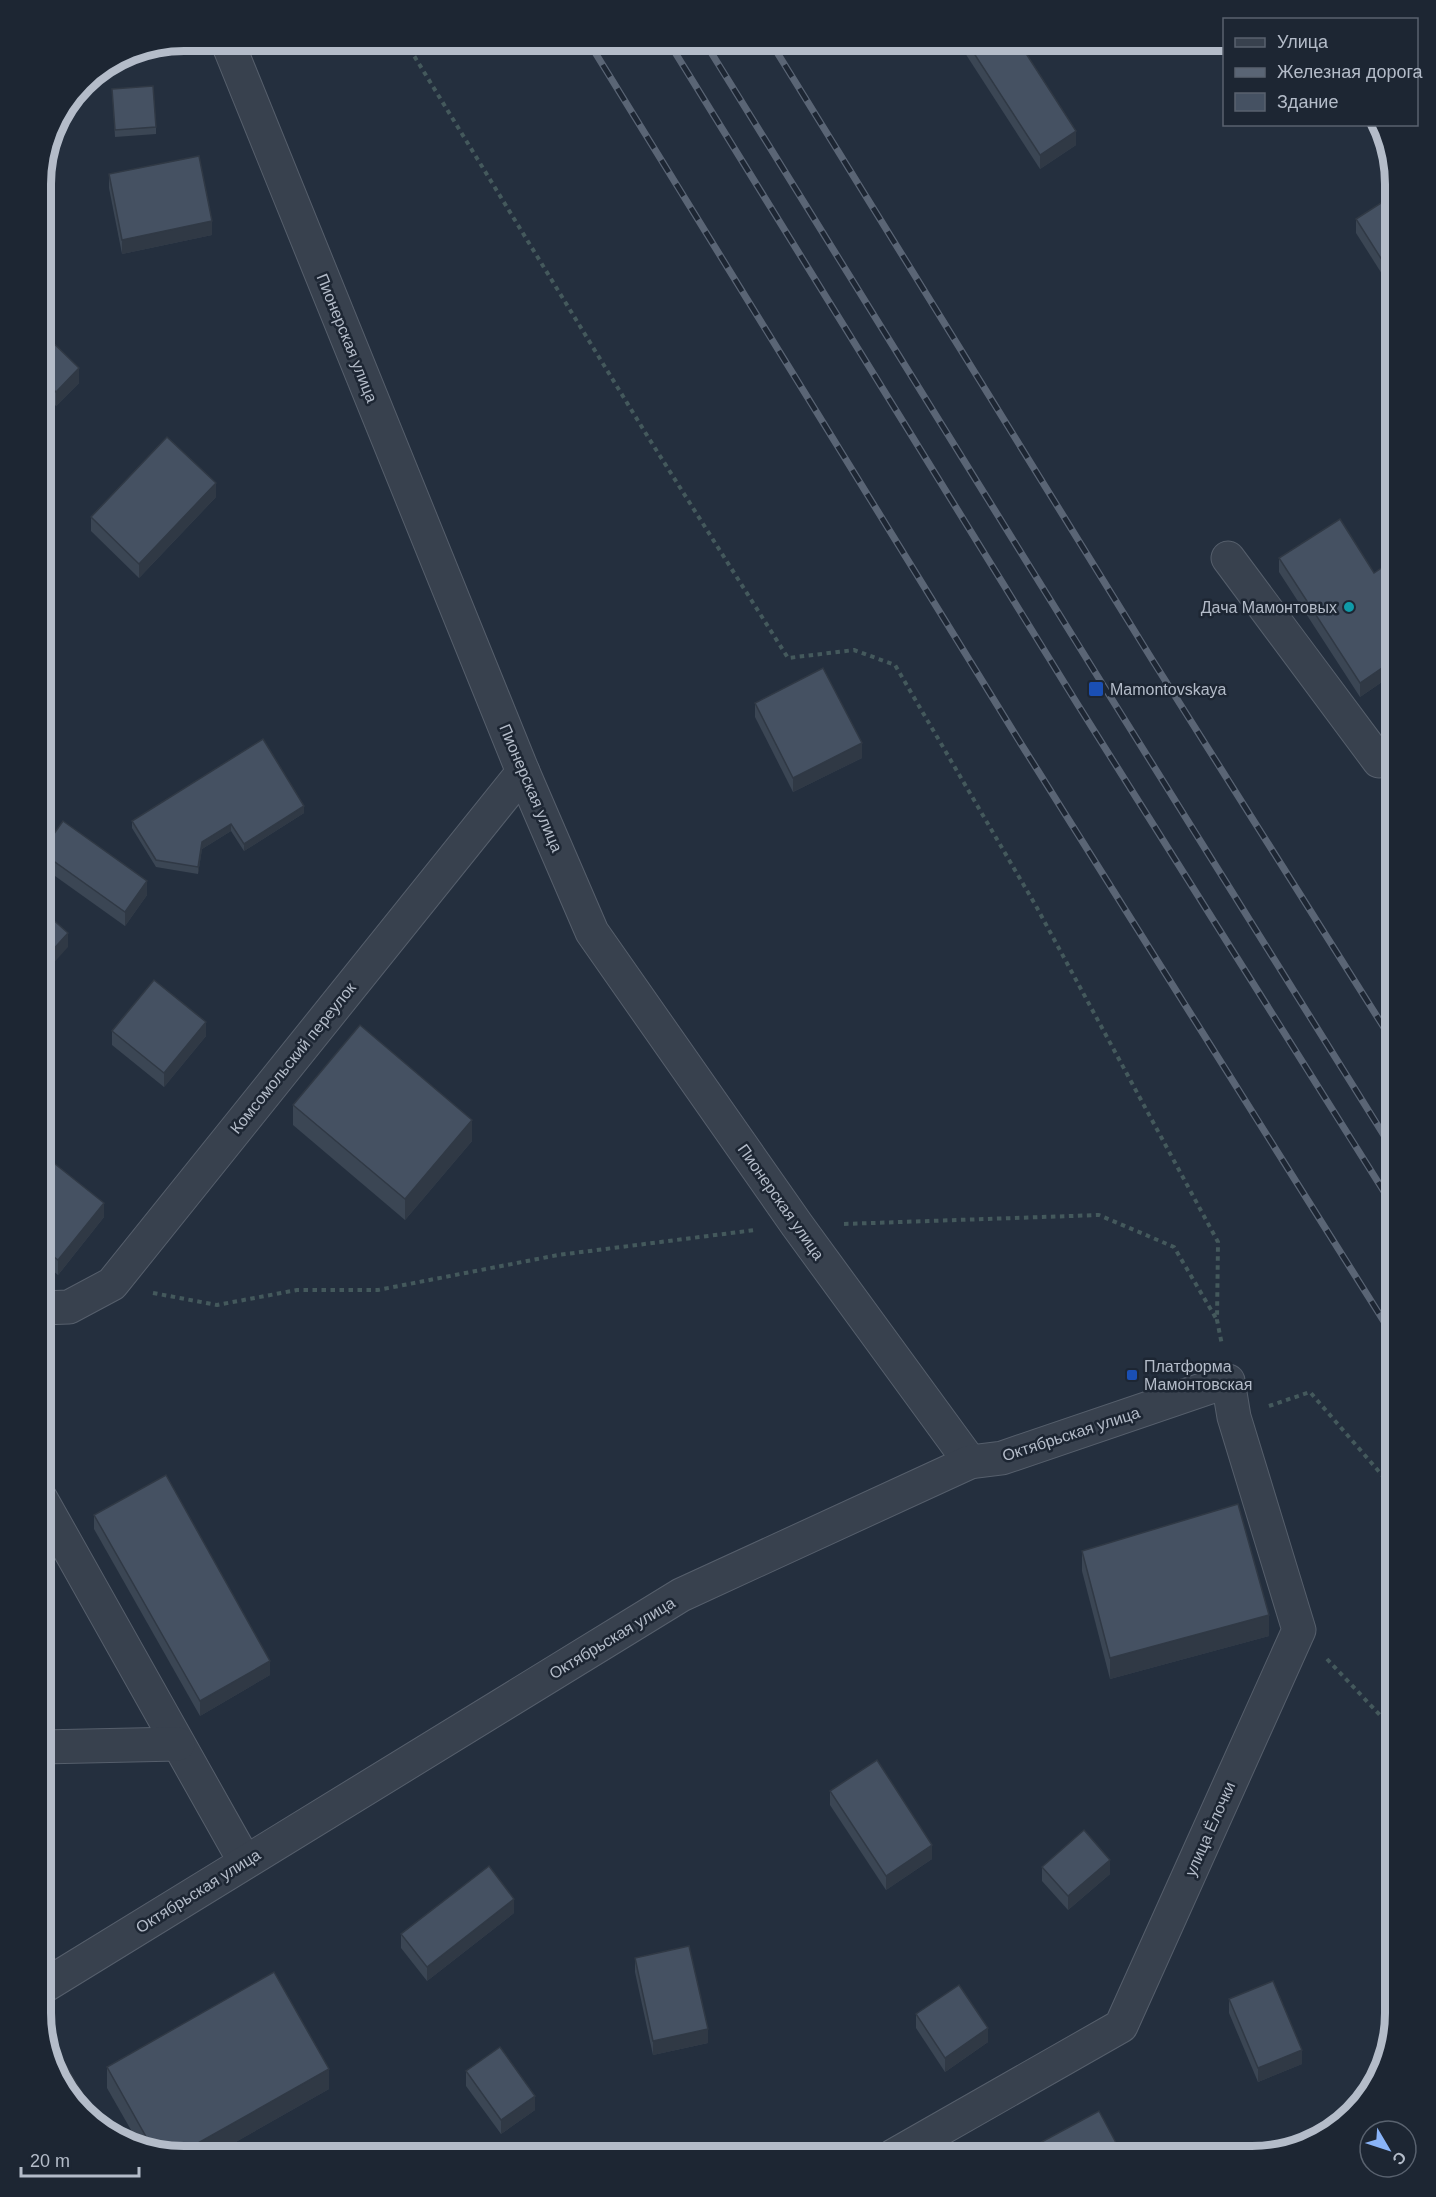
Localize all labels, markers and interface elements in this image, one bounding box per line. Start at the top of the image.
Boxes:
legend [1223,18,1418,126]
text: Улица [1277,32,1329,52]
text: Железная дорога [1277,62,1424,82]
text: Здание [1277,92,1338,112]
street label: Пионерская улица [313,271,381,405]
place label: Дача Мамонтовых [1201,599,1337,616]
marker: Дача Мамонтовых [1342,600,1356,614]
marker: Mamontovskaya [1087,680,1105,698]
place label: Mamontovskaya [1110,681,1227,698]
street label: Пионерская улица [496,721,566,855]
street label: Комсомольский переулок [227,978,360,1137]
street label: Пионерская улица [735,1141,827,1263]
place label: Платформа Мамонтовская [1144,1358,1252,1393]
marker: Платформа Мамонтовская [1125,1368,1139,1382]
street label: Октябрьская улица [1000,1404,1142,1464]
street label: Октябрьская улица [546,1594,678,1682]
street label: улица Ёлочки [1182,1779,1238,1879]
street label: Октябрьская улица [133,1846,263,1936]
north arrow [1358,2119,1418,2179]
scale bar [21,2140,140,2178]
text: С [1389,2148,1410,2168]
text: 20 m [30,2151,70,2171]

